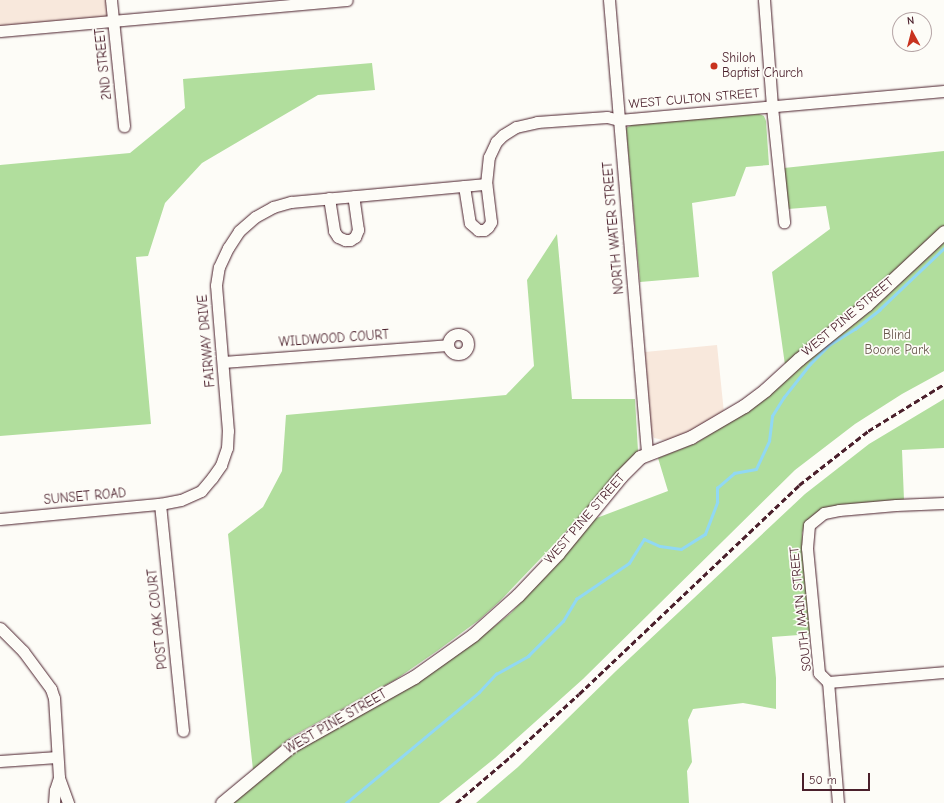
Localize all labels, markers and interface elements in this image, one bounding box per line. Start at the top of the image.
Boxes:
north arrow [892,12,932,52]
text: N [906,14,915,27]
street label: 2ND STREET [92,27,116,101]
place label: Shiloh Baptist Church [722,51,803,82]
marker: Shiloh Baptist Church [709,61,719,71]
street label: WEST CULTON STREET [628,86,760,112]
street label: NORTH WATER STREET [600,161,628,295]
street label: WEST PINE STREET [799,274,897,360]
street label: FAIRWAY DRIVE [195,294,219,388]
street label: WILDWOOD COURT [278,327,390,351]
park label: Blind Boone Park [865,328,929,359]
street label: WEST PINE STREET [541,471,629,567]
street label: SUNSET ROAD [43,486,127,508]
street label: SOUTH MAIN STREET [787,546,815,672]
street label: POST OAK COURT [145,568,171,670]
street label: WEST PINE STREET [282,687,390,757]
scale bar [804,765,872,791]
text: 50 m [809,773,837,787]

